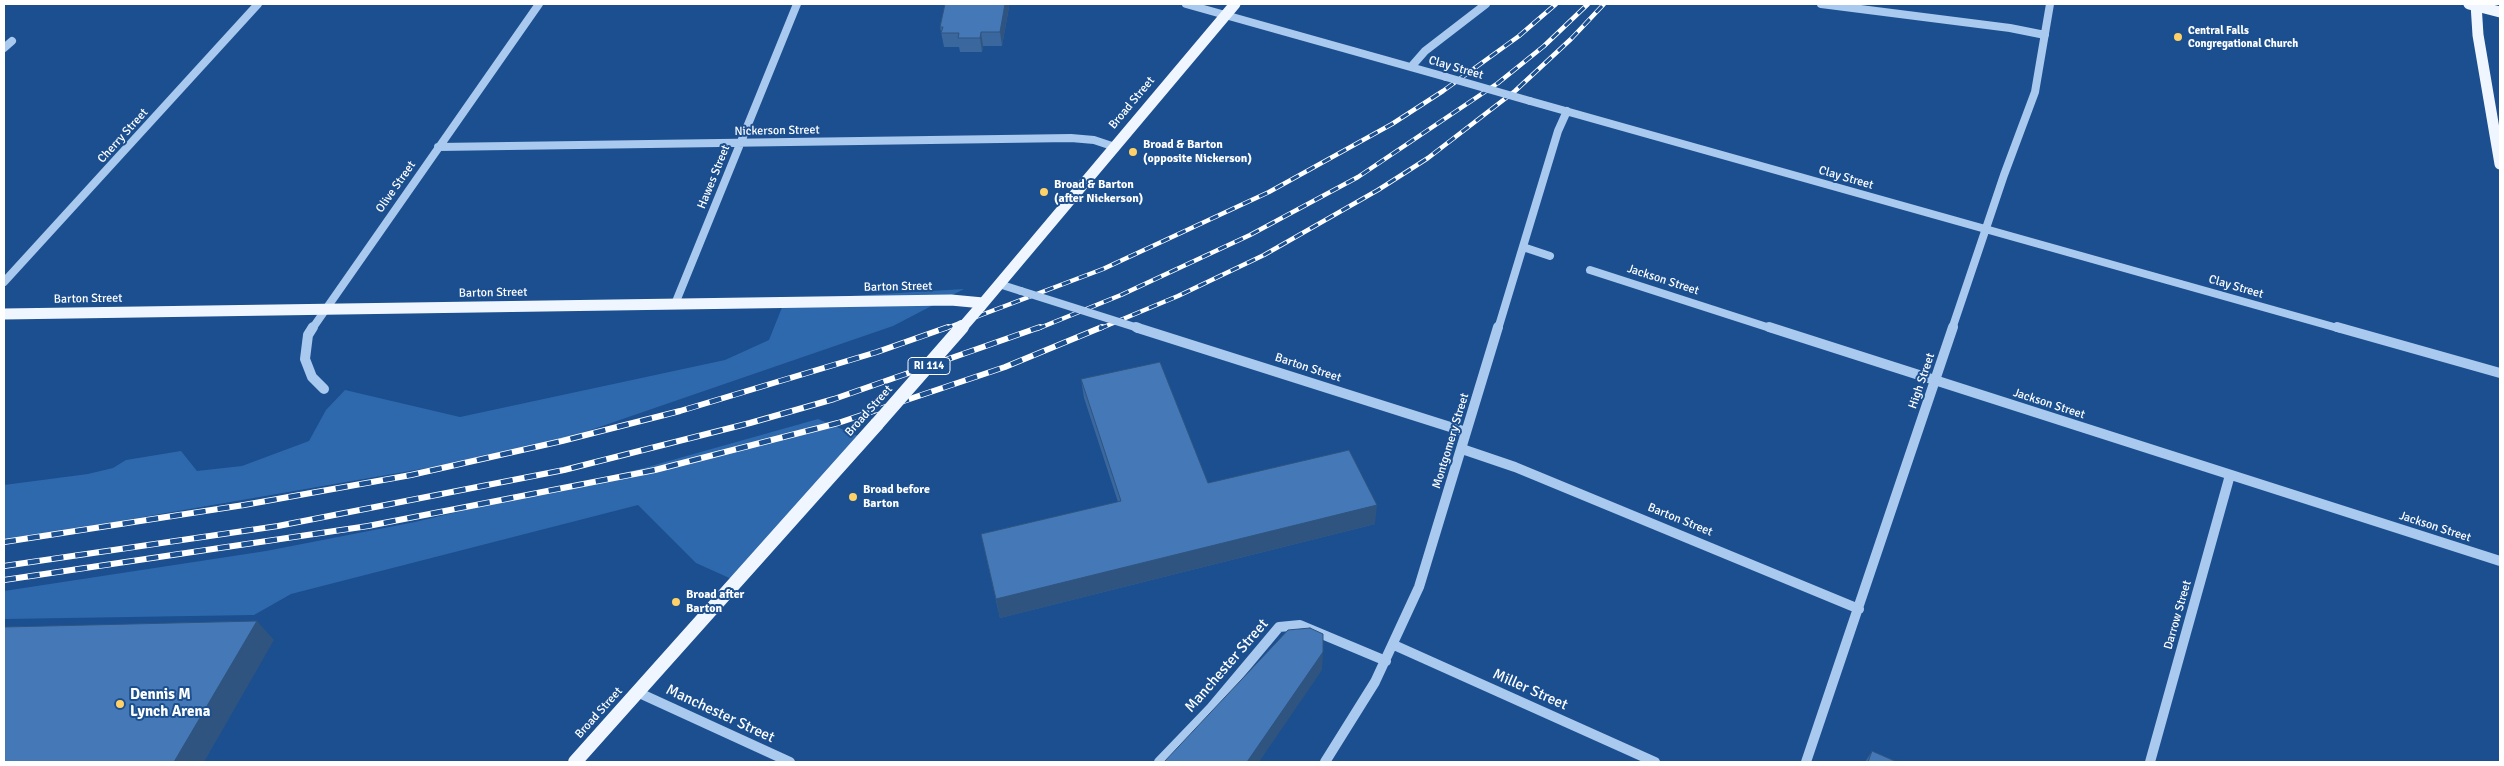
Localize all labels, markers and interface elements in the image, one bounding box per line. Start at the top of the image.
place label: Central Falls Congregational Church [2188,24,2298,50]
marker: Central Falls Congregational Church [2172,31,2184,43]
street label: Clay Street [1427,53,1485,83]
street label: Broad Street [1106,74,1158,132]
street label: Cherry Street [95,106,151,166]
street label: Nickerson Street [734,123,820,139]
place label: Broad & Barton (opposite Nickerson) [1143,138,1252,166]
street label: Hawes Street [695,143,733,211]
marker: Broad & Barton (opposite Nickerson) [1127,146,1139,158]
street label: Olive Street [373,158,419,216]
street label: Clay Street [1817,163,1875,193]
place label: Broad & Barton (after Nickerson) [1054,178,1143,206]
marker: Broad & Barton (after Nickerson) [1038,186,1050,198]
street label: Jackson Street [1625,262,1701,298]
street label: Clay Street [2207,272,2265,302]
street label: Barton Street [863,279,933,295]
street label: Barton Street [458,285,528,301]
street label: Barton Street [53,291,123,307]
street label: Barton Street [1273,351,1343,385]
street label: High Street [1906,351,1938,411]
road number: RI 114 [908,358,950,374]
street label: Broad Street [842,382,896,440]
street label: Jackson Street [2011,386,2087,422]
street label: Montgomery Street [1430,392,1472,490]
place label: Broad before Barton [863,483,930,511]
marker: Broad before Barton [847,491,859,503]
street label: Barton Street [1645,500,1715,540]
street label: Jackson Street [2397,509,2473,545]
street label: Darrow Street [2161,579,2195,651]
place label: Broad after Barton [686,588,744,616]
marker: Broad after Barton [670,596,682,608]
street label: Manchester Street [1182,616,1272,716]
street label: Miller Street [1490,665,1570,715]
street label: Manchester Street [663,681,777,747]
street label: Broad Street [572,684,626,742]
place label: Dennis M Lynch Arena [130,686,210,721]
marker: Dennis M Lynch Arena [114,698,126,710]

